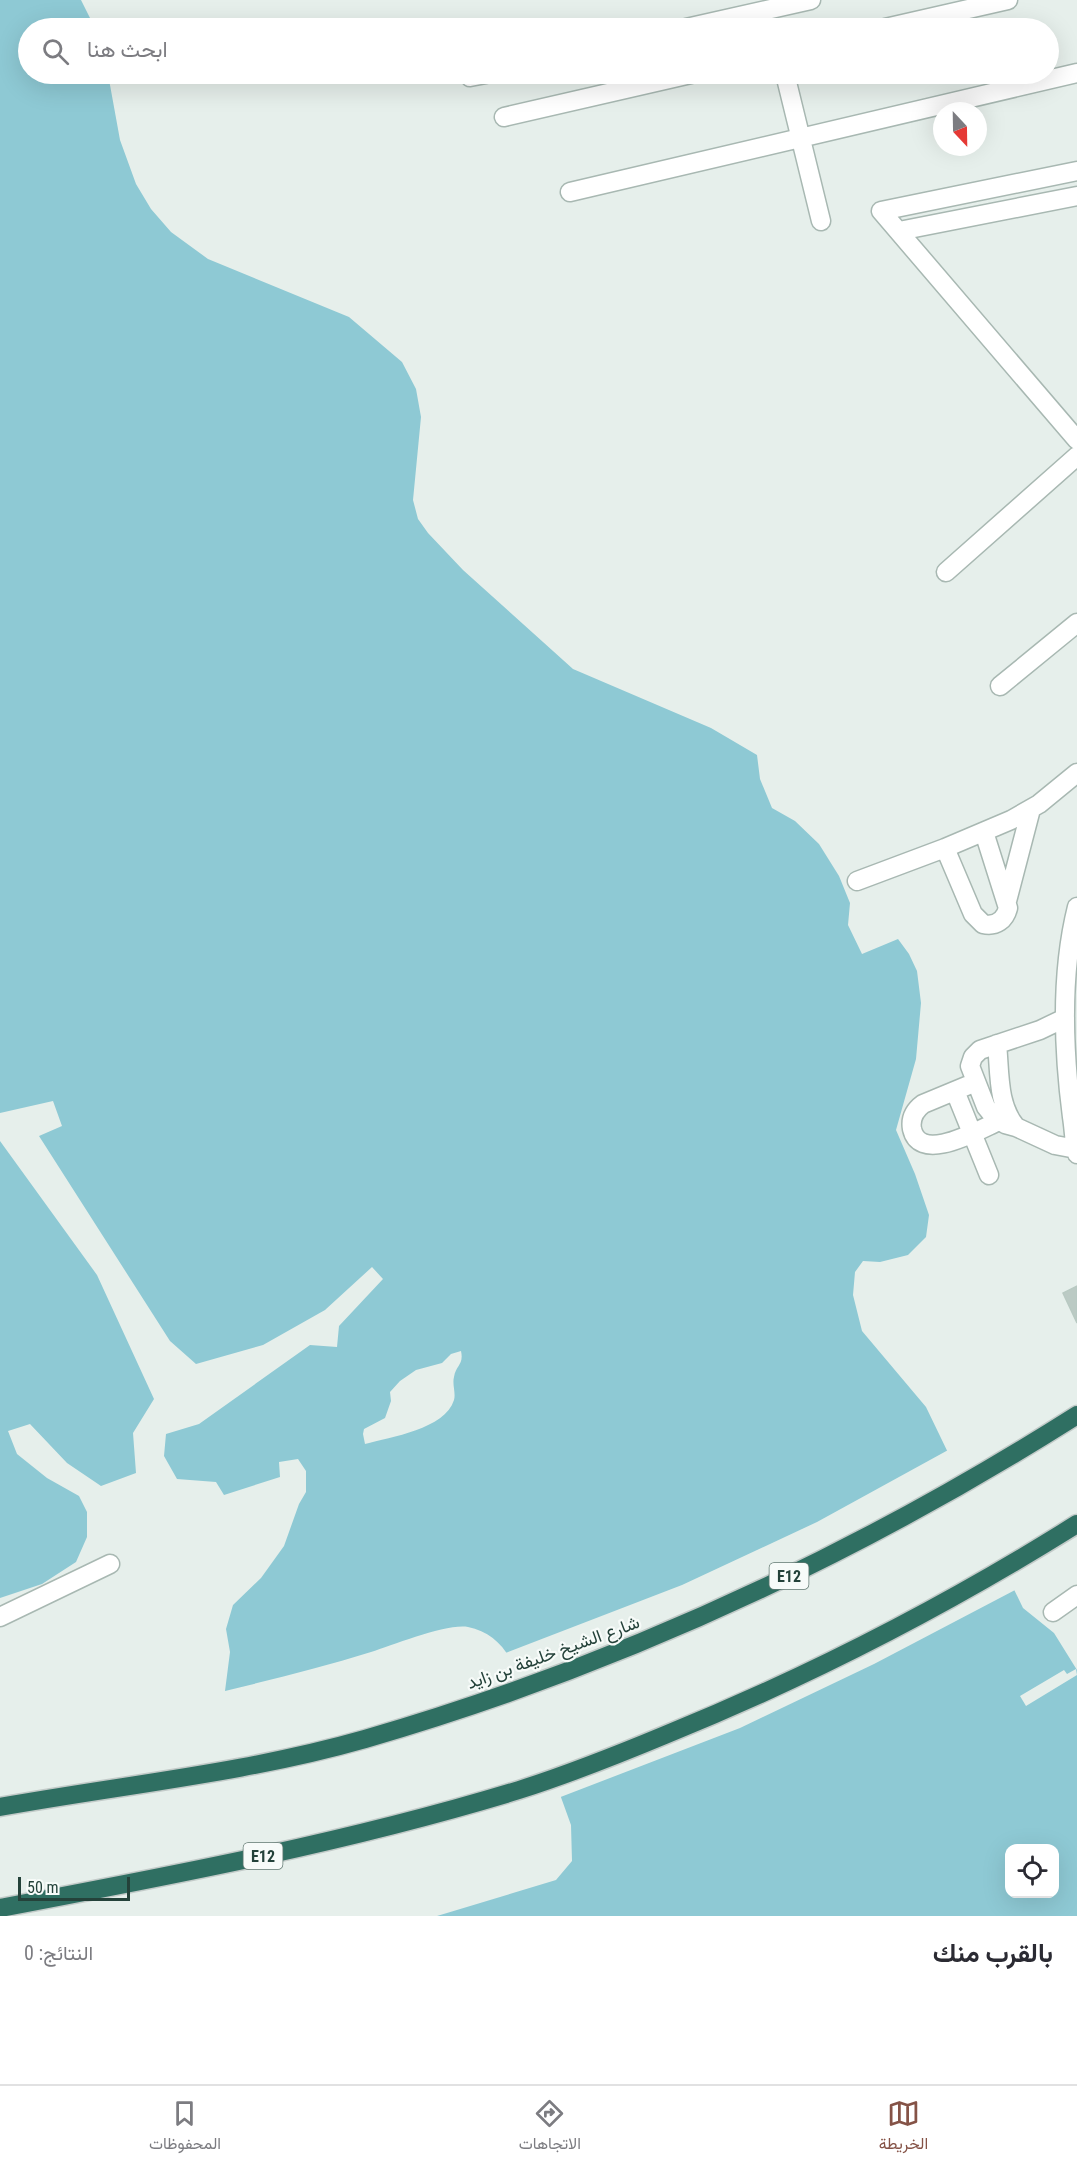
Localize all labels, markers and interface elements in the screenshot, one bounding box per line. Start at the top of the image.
search box [18,18,1059,84]
icon: search [39,35,72,68]
text: ابحث هنا [87,37,168,62]
north arrow [933,102,987,156]
road number: E12 [770,1563,808,1589]
street label: شارع الشيخ خليفة بن زايد [464,1611,643,1695]
road number: E12 [244,1843,282,1869]
map controls [1005,1844,1059,1898]
button: locate [1005,1844,1059,1898]
scale bar [18,1874,130,1902]
text: 50 m [27,1878,59,1897]
text: بالقرب منك [933,1938,1053,1968]
text: النتائج: 0 [24,1941,93,1965]
tab: المحفوظات [149,2097,221,2158]
tab: الاتجاهات [519,2097,581,2158]
tab: الخريطة [879,2097,928,2158]

